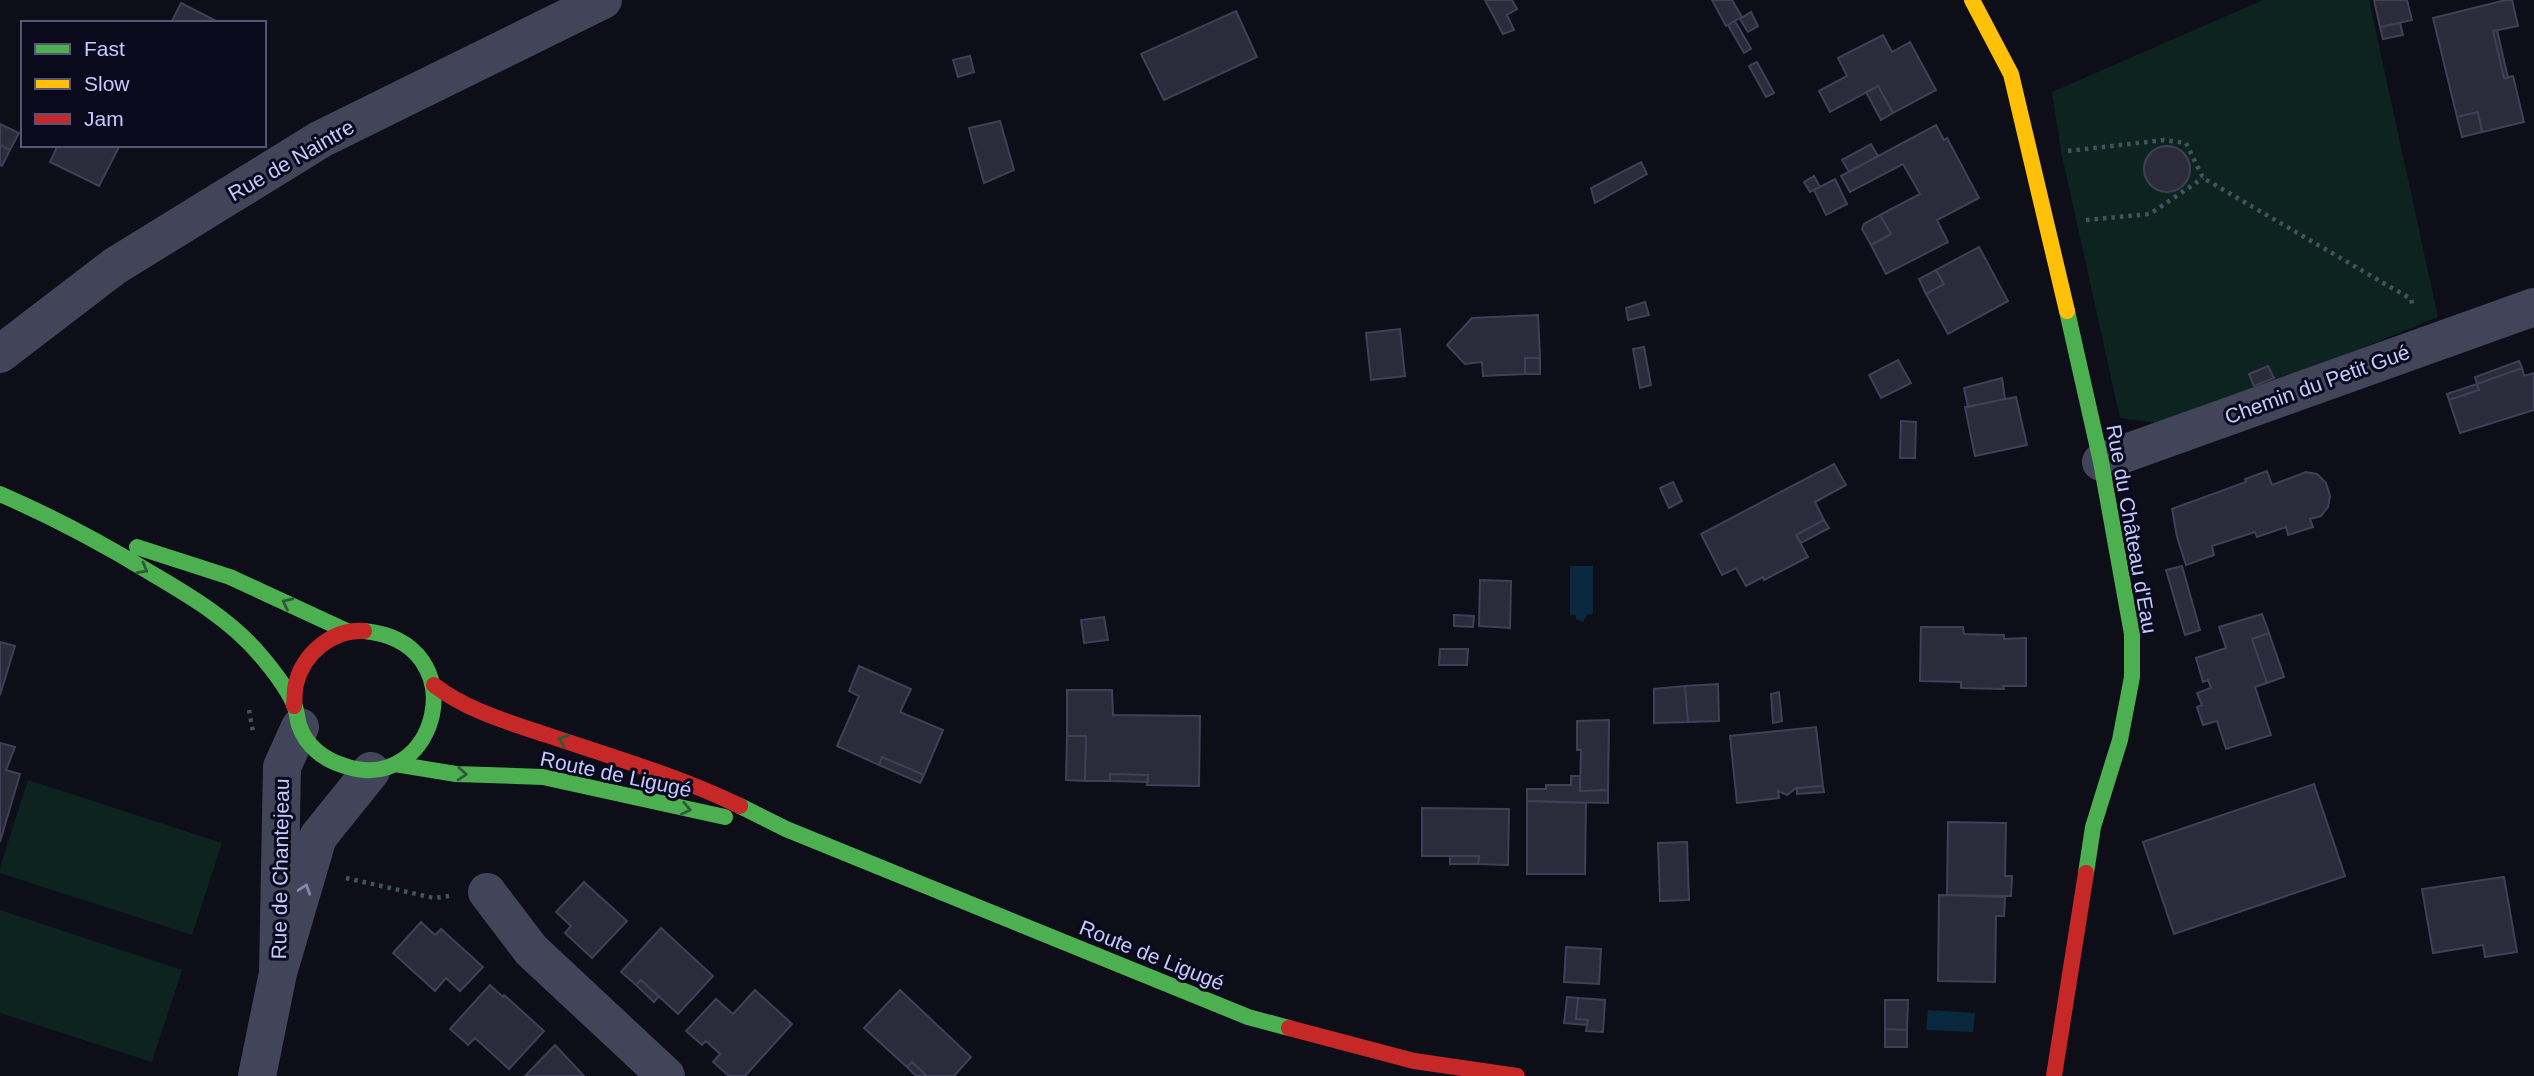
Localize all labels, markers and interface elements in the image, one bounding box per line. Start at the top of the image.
legend [21,21,266,147]
text: Fast [84,37,125,60]
text: Slow [84,72,130,95]
text: Jam [84,107,124,130]
street label: Rue de Naintre [224,115,358,205]
street label: Chemin du Petit Gué [2221,340,2413,428]
street label: Rue du Château d'Eau [2102,423,2162,635]
one-way arrow [135,560,148,573]
one-way arrow [282,598,294,612]
one-way arrow [558,734,570,748]
street label: Route de Ligugé [538,747,694,801]
one-way arrow [457,766,468,781]
street label: Rue de Chantejeau [267,778,293,960]
one-way arrow [680,801,692,816]
one-way arrow [296,883,311,895]
street label: Route de Ligugé [1076,915,1228,995]

